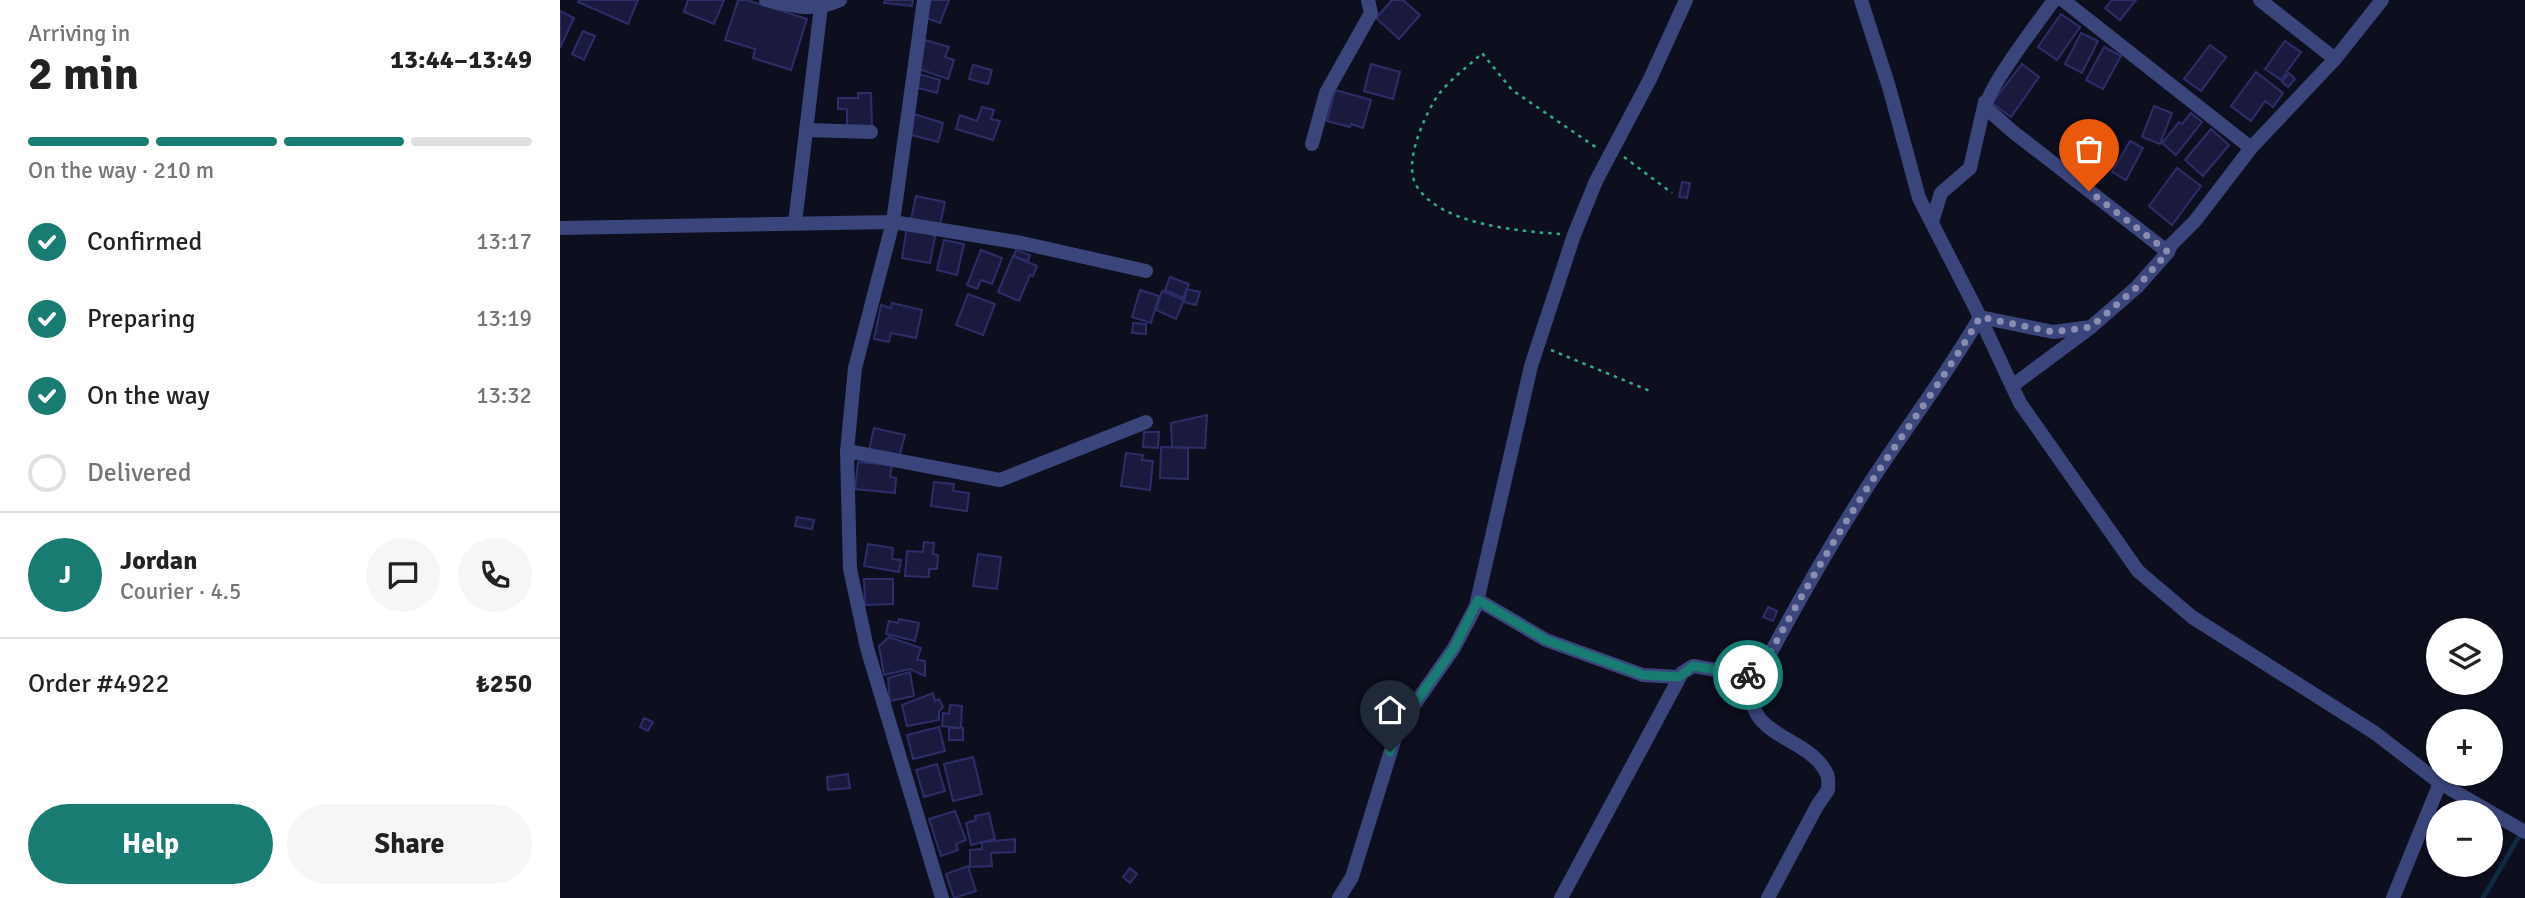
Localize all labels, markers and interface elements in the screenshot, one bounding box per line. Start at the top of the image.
text: Arriving in [28,19,130,48]
text: 13:44–13:49 [390,44,532,76]
text: 2 min [28,46,139,102]
pin [2059,119,2119,191]
icon: bag [2070,130,2108,168]
text: On the way · 210 m [28,156,214,185]
icon: check [28,223,66,261]
text: Confirmed [87,226,202,258]
text: 13:17 [476,227,532,256]
icon: check [28,300,66,338]
text: Preparing [87,303,195,335]
text: 13:19 [476,304,532,333]
icon: check [28,377,66,415]
text: On the way [87,380,210,412]
text: 13:32 [476,381,532,410]
text: Delivered [87,457,192,489]
button: chat [366,538,440,612]
button: phone [458,538,532,612]
text: Jordan [120,545,197,577]
text: J [59,559,71,591]
text: Courier · 4.5 [120,577,241,606]
map controls [2426,618,2503,877]
button: layers [2426,618,2503,695]
courier [1713,640,1783,710]
icon: bike [1729,656,1767,694]
text: Order #4922 [28,668,169,700]
text: ₺250 [476,668,532,700]
pin [1360,680,1420,752]
icon: home [1371,691,1409,729]
button: + [2426,709,2503,786]
button: − [2426,800,2503,877]
button: Help [28,804,273,884]
button: Share [287,804,532,884]

